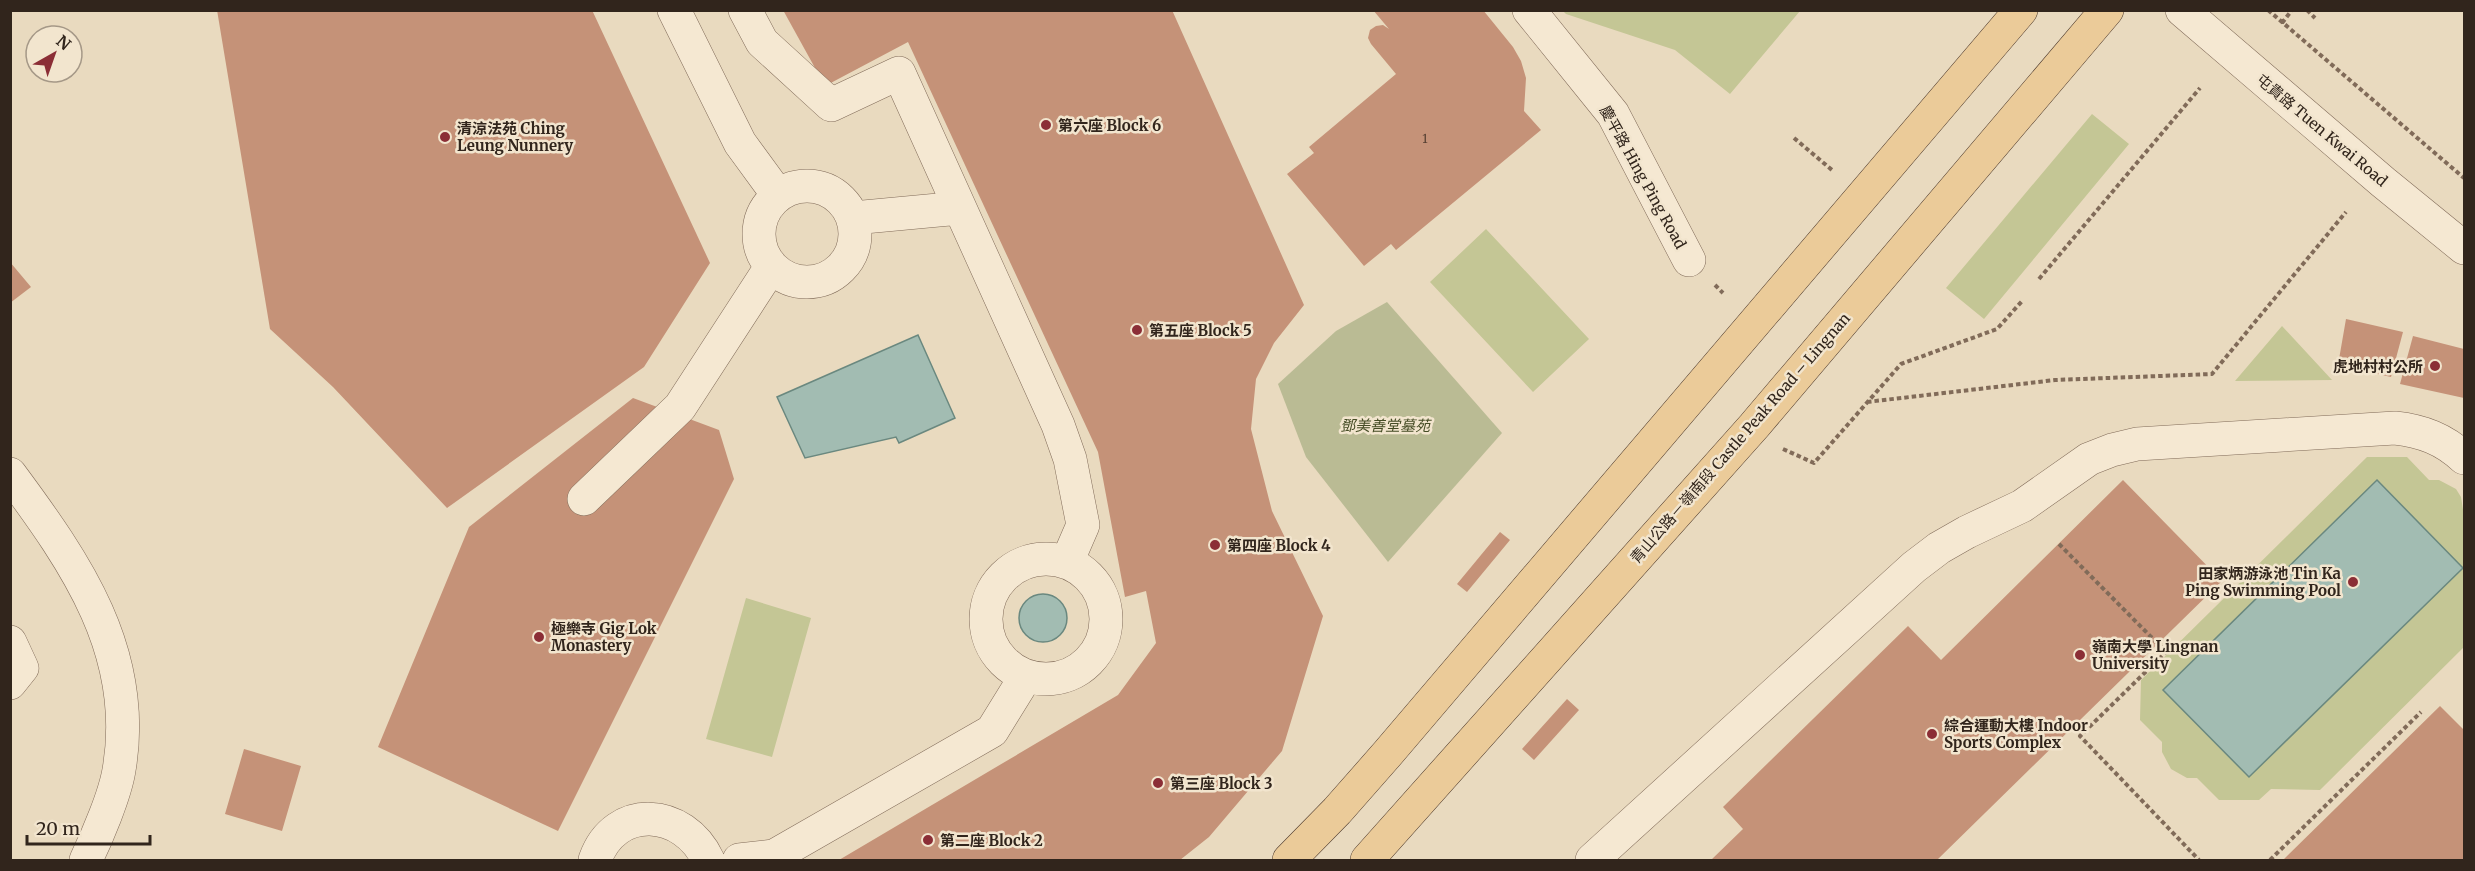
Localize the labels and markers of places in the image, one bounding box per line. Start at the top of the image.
place label: 第六座 Block 6 [1058,116,1161,135]
marker: 第六座 Block 6 [1039,118,1053,132]
place label: 清涼法苑 Ching Leung Nunnery [457,119,573,155]
marker: 清涼法苑 Ching Leung Nunnery [438,130,452,144]
place label: 第五座 Block 5 [1149,321,1252,340]
marker: 第五座 Block 5 [1130,323,1144,337]
place label: 虎地村村公所 [2333,357,2423,376]
marker: 虎地村村公所 [2428,359,2442,373]
place label: 第四座 Block 4 [1227,536,1331,555]
marker: 第四座 Block 4 [1208,538,1222,552]
place label: 田家炳游泳池 Tin Ka Ping Swimming Pool [2185,564,2342,600]
marker: 田家炳游泳池 Tin Ka Ping Swimming Pool [2346,575,2360,589]
place label: 極樂寺 Gig Lok Monastery [551,619,657,655]
marker: 極樂寺 Gig Lok Monastery [532,630,546,644]
place label: 嶺南大學 Lingnan University [2092,637,2218,673]
marker: 嶺南大學 Lingnan University [2073,648,2087,662]
place label: 綜合運動大樓 Indoor Sports Complex [1944,716,2088,752]
marker: 綜合運動大樓 Indoor Sports Complex [1925,727,1939,741]
place label: 第三座 Block 3 [1170,774,1273,793]
marker: 第三座 Block 3 [1151,776,1165,790]
place label: 第二座 Block 2 [940,831,1043,850]
marker: 第二座 Block 2 [921,833,935,847]

